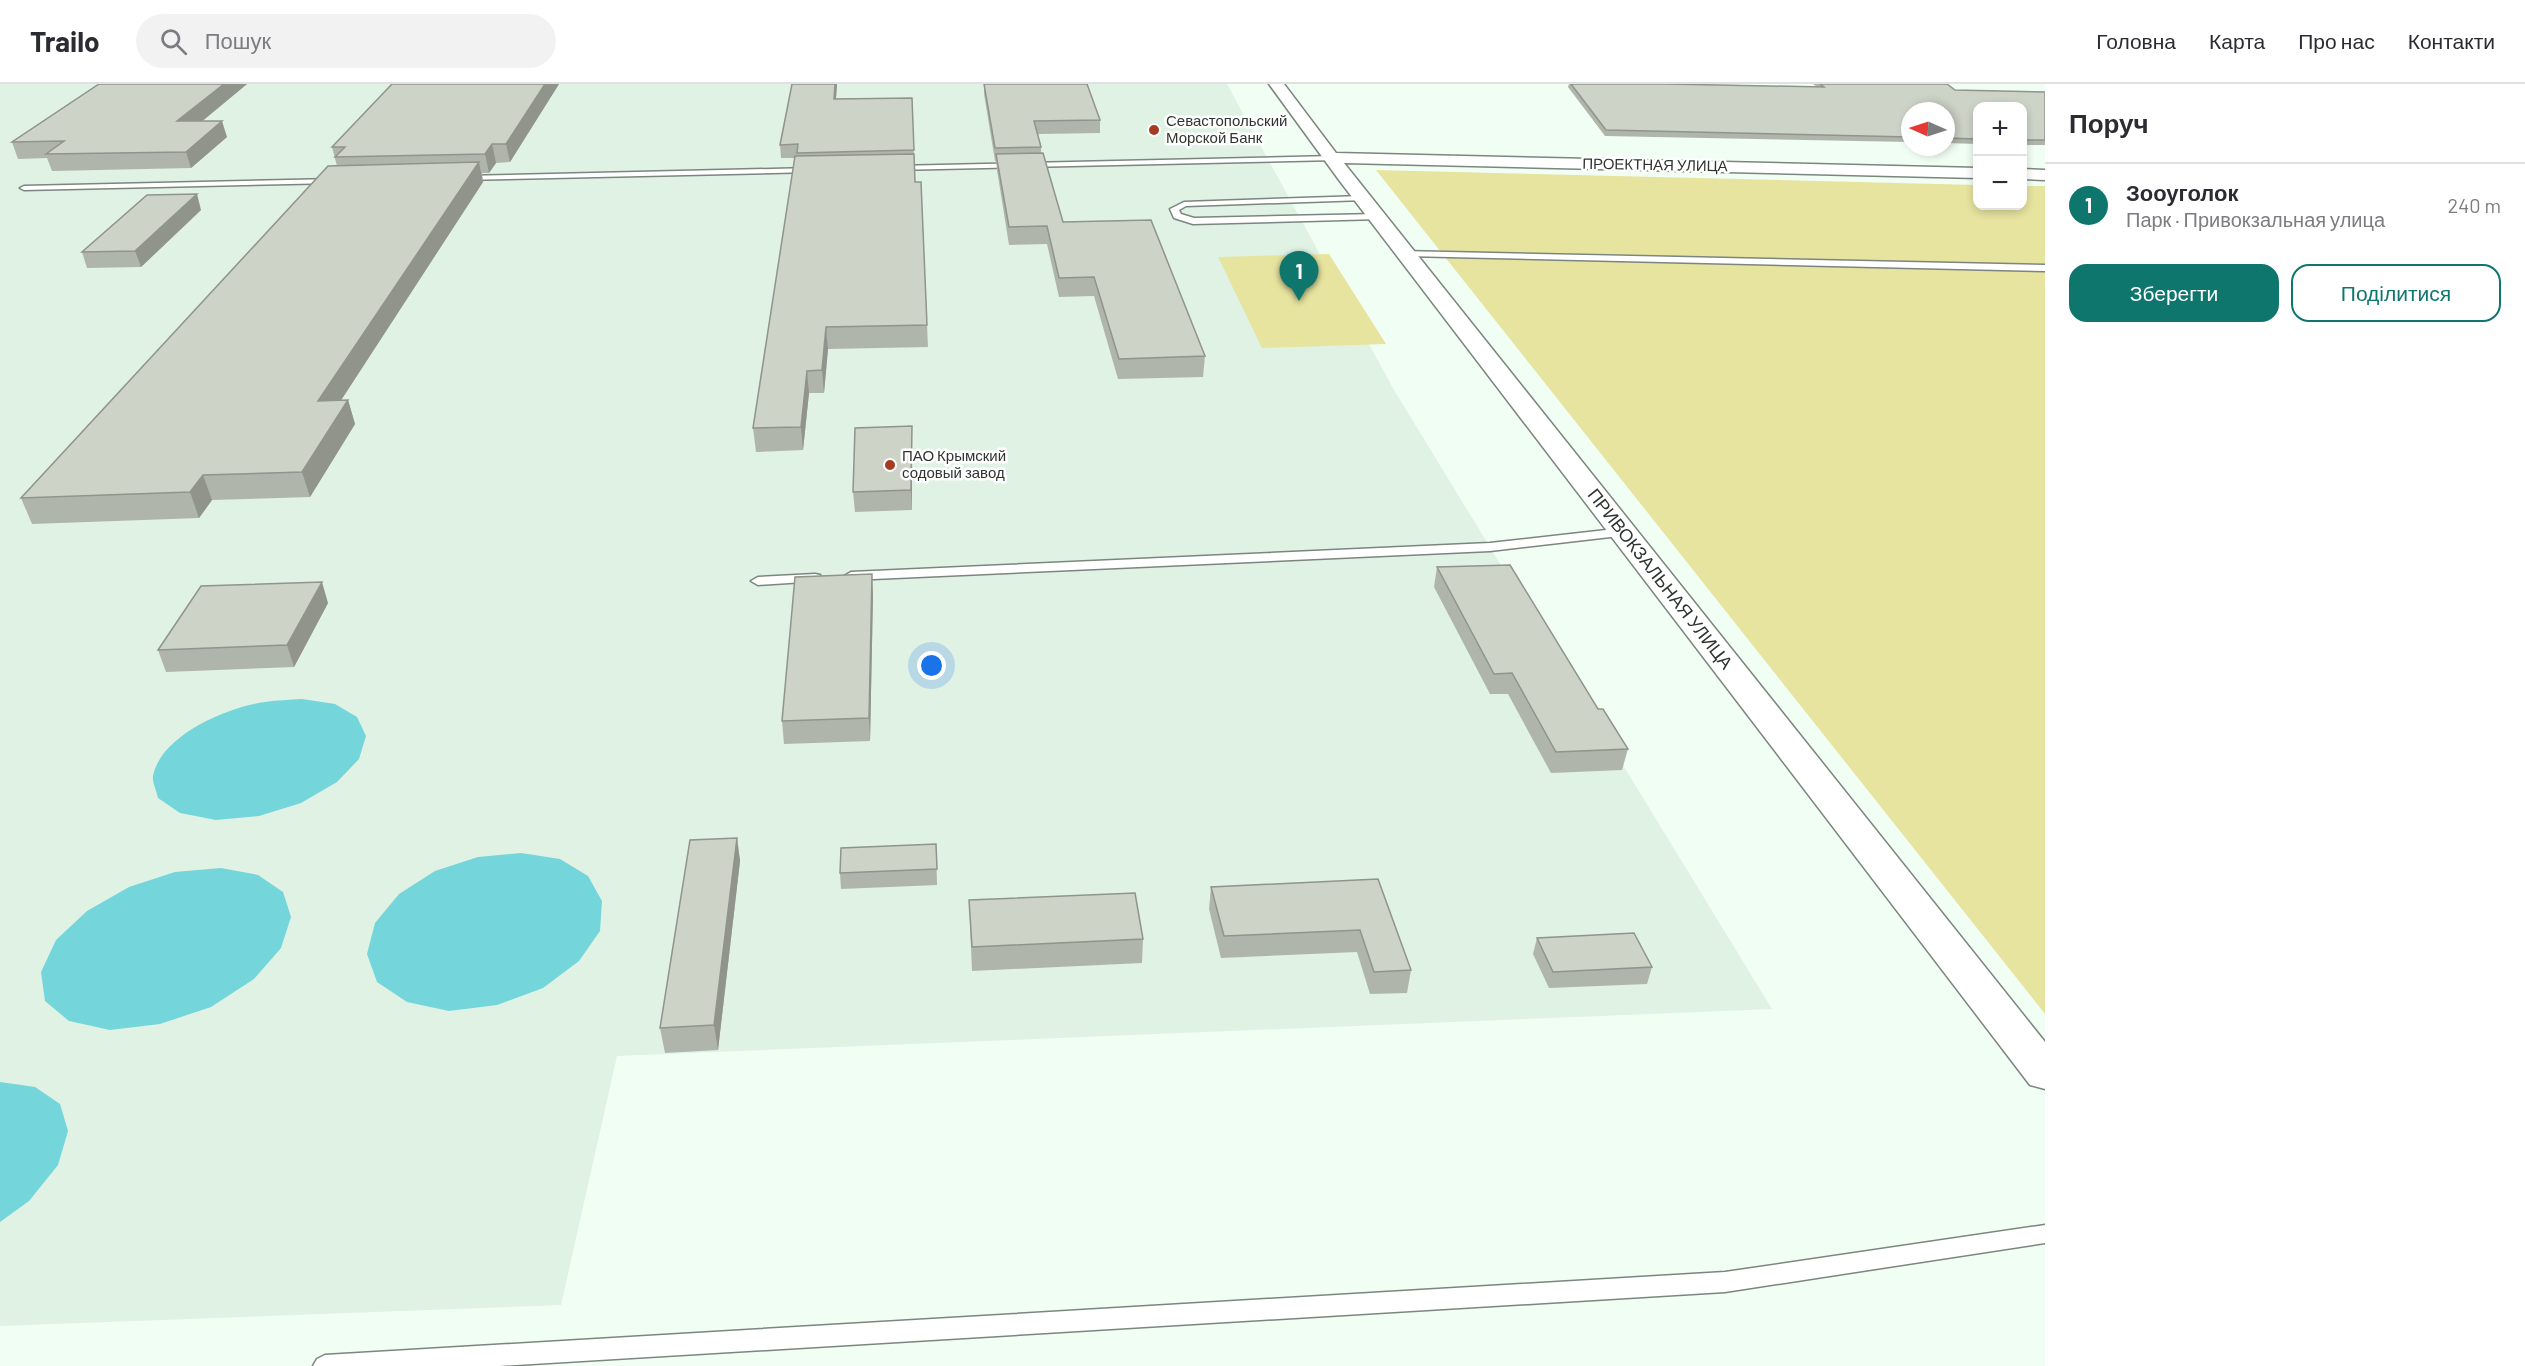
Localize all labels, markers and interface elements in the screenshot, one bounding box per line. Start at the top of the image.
search box [136,14,556,68]
text: Trailo [30,24,100,58]
icon: search [157,25,190,58]
text: Пошук [205,27,271,53]
text: Головна [2096,28,2176,53]
text: Карта [2209,28,2265,53]
text: Про нас [2298,28,2375,53]
text: Контакти [2408,28,2495,53]
north arrow [1901,102,1955,156]
map controls [1973,102,2027,210]
button: + [1973,102,2027,156]
text: Поруч [2069,107,2149,138]
place label: Севастопольский Морской Банк [1166,111,1287,146]
marker: Севастопольский Морской Банк [1147,123,1161,137]
street label: ПРОЕКТНАЯ УЛИЦА [1582,154,1728,174]
button: − [1973,156,2027,210]
text: Зооуголок [2126,179,2239,205]
text: 1 [2085,193,2092,217]
text: 240 m [2447,193,2501,217]
text: Парк · Привокзальная улица [2126,207,2385,231]
pin: 1 [1280,252,1318,301]
button: Зберегти [2069,264,2279,322]
button: Поділитися [2291,264,2501,322]
place label: ПАО Крымский содовый завод [902,446,1006,481]
marker: ПАО Крымский содовый завод [883,458,897,472]
street label: ПРИВОКЗАЛЬНАЯ УЛИЦА [1583,484,1738,673]
your location [917,651,946,680]

